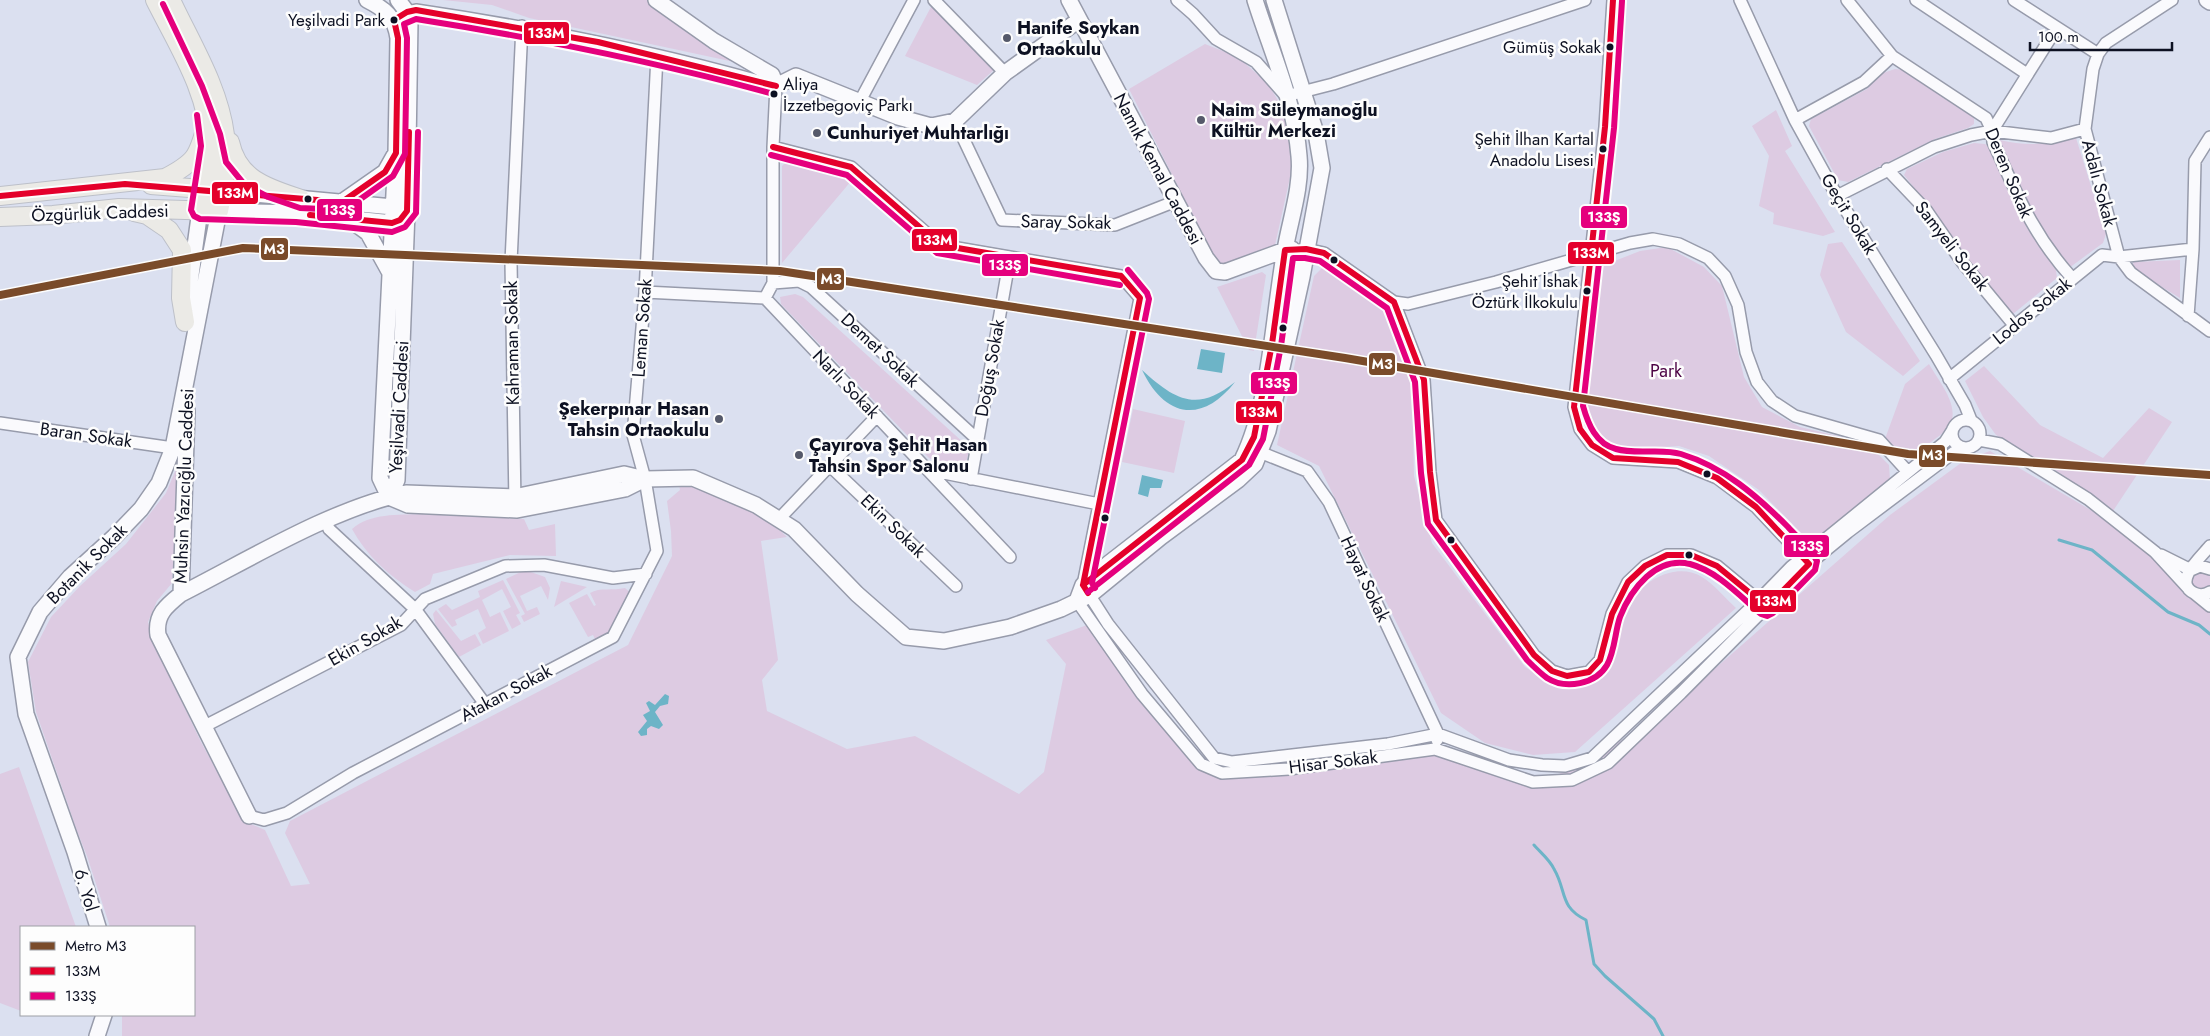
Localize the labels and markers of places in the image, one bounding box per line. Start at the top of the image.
place label: Yeşilvadi Park [288,8,386,32]
marker: Yeşilvadi Park [389,15,399,25]
place label: Hanife Soykan Ortaokulu [1017,15,1140,62]
marker: Hanife Soykan Ortaokulu [1001,32,1013,44]
place label: Gümüş Sokak [1503,35,1602,59]
marker: Gümüş Sokak [1605,42,1615,52]
place label: Aliya İzzetbegoviç Parkı [783,72,913,117]
marker: Aliya İzzetbegoviç Parkı [769,89,779,99]
place label: Naim Süleymanoğlu Kültür Merkezi [1211,97,1378,144]
marker: Naim Süleymanoğlu Kültür Merkezi [1195,114,1207,126]
place label: Cunhuriyet Muhtarlığı [827,120,1009,146]
marker: Cunhuriyet Muhtarlığı [811,127,823,139]
place label: Şehit İlhan Kartal Anadolu Lisesi [1474,127,1594,172]
marker: Şehit İlhan Kartal Anadolu Lisesi [1598,144,1608,154]
unlabelled marker [303,194,313,204]
unlabelled marker [1329,255,1339,265]
place label: Şehit İshak Öztürk İlkokulu [1472,269,1579,314]
marker: Şehit İshak Öztürk İlkokulu [1582,286,1592,296]
unlabelled marker [1278,323,1288,333]
place label: Şekerpınar Hasan Tahsin Ortaokulu [559,396,709,443]
marker: Şekerpınar Hasan Tahsin Ortaokulu [713,413,725,425]
place label: Çayırova Şehit Hasan Tahsin Spor Salonu [809,432,988,479]
marker: Çayırova Şehit Hasan Tahsin Spor Salonu [793,449,805,461]
unlabelled marker [1702,469,1712,479]
unlabelled marker [1100,513,1110,523]
unlabelled marker [1446,535,1456,545]
unlabelled marker [1684,550,1694,560]

